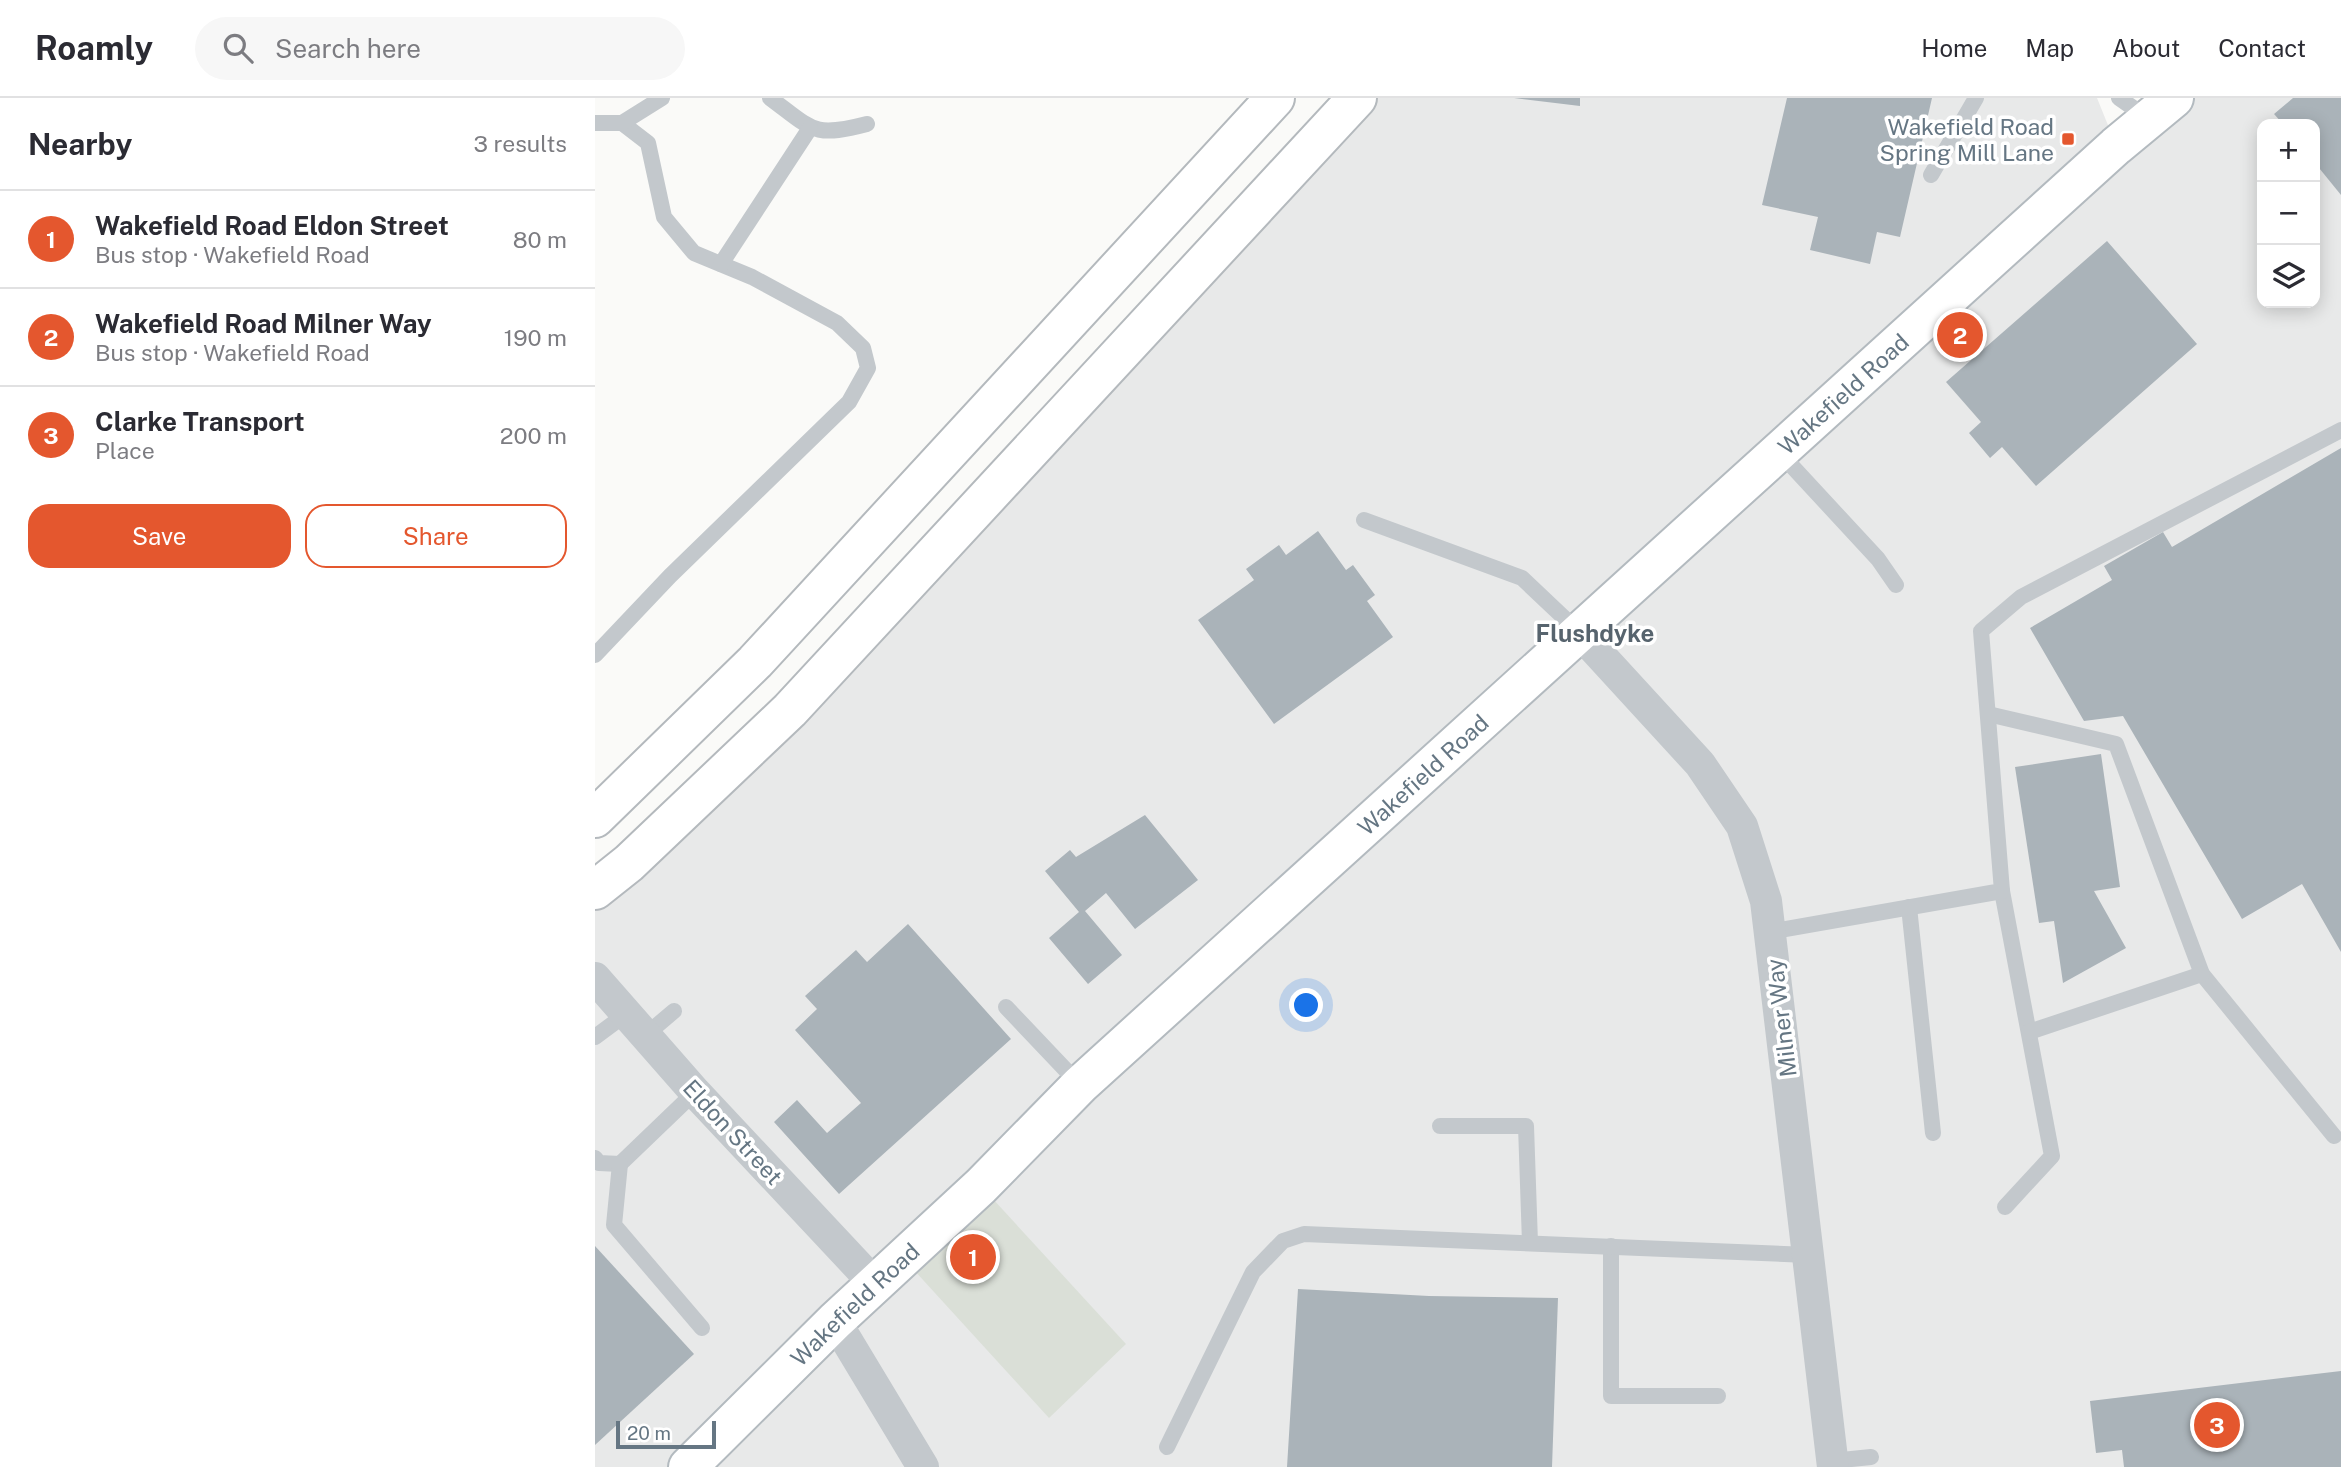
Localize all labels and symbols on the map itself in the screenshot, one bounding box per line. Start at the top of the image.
place label: Wakefield Road Spring Mill Lane [1880,113,2054,166]
marker: Wakefield Road Spring Mill Lane [2060,131,2076,147]
pin: 2 [1937,309,1983,361]
street label: Wakefield Road [1772,328,1914,460]
district label: Flushdyke [1536,619,1654,647]
street label: Wakefield Road [1352,708,1494,840]
street label: Milner Way [1760,957,1802,1079]
your location [1289,988,1323,1022]
street label: Eldon Street [678,1074,788,1190]
pin: 1 [950,1231,996,1283]
street label: Wakefield Road [785,1237,924,1371]
pin: 3 [2194,1399,2240,1451]
scale bar [616,1418,716,1450]

